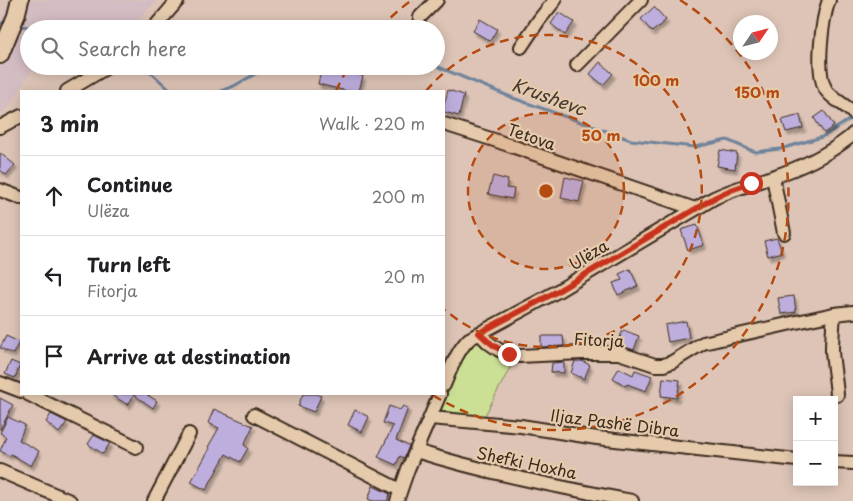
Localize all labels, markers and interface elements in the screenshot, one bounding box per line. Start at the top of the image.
north arrow [733,15,778,60]
search box [20,20,445,75]
icon: search [38,34,66,62]
text: Search here [78,34,187,62]
text: 100 m [633,68,679,91]
water label: Krushevc [508,70,591,122]
text: 150 m [734,80,780,103]
text: 3 min [40,107,99,139]
text: Walk · 220 m [319,111,425,135]
street label: Tetova [505,117,560,155]
text: 50 m [582,123,620,146]
text: Continue [87,170,173,198]
route start [740,172,763,195]
icon: ahead [40,182,68,210]
centre of rings [537,182,555,200]
text: 200 m [372,184,425,208]
text: Ulëza [87,198,129,222]
street label: Ulëza [564,233,612,275]
text: Turn left [87,250,171,278]
icon: left [40,262,68,290]
text: 20 m [384,264,425,288]
text: Fitorja [87,278,137,302]
street label: Fitorja [573,326,625,352]
icon: arrive [40,342,68,370]
text: Arrive at destination [87,342,291,370]
route end [498,343,521,366]
map controls [793,396,838,486]
button: + [793,396,838,441]
street label: Iljaz Pashë Dibra [549,402,681,442]
street label: Shefki Hoxha [475,440,579,484]
button: − [793,441,838,486]

